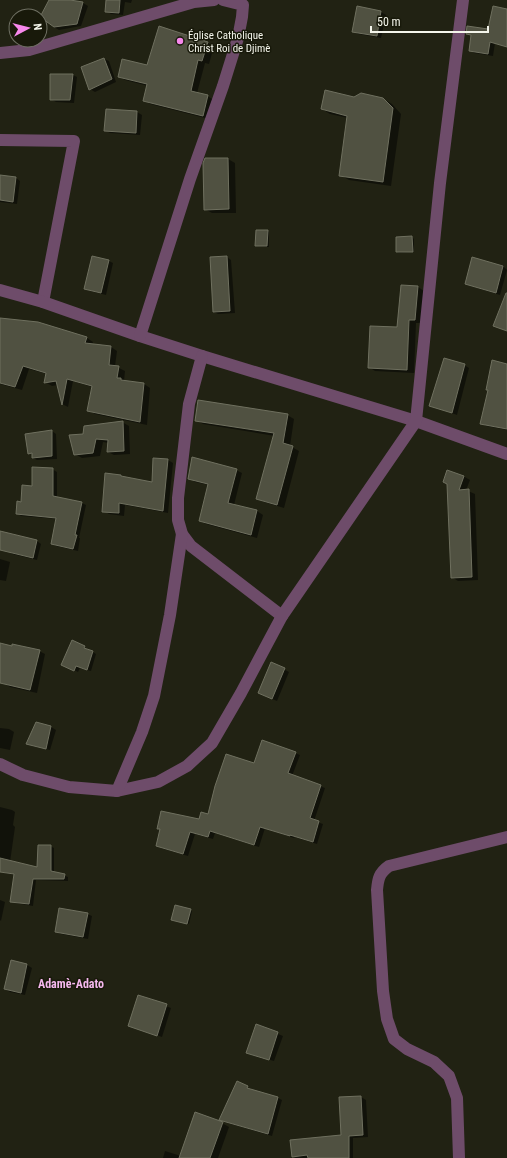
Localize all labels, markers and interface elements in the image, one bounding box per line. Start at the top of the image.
north arrow [8,8,48,48]
scale bar [371,8,488,34]
text: 50 m [377,15,401,29]
text: N [31,23,44,31]
place label: Église Catholique Christ Roi de Djimè [188,29,270,55]
marker: Église Catholique Christ Roi de Djimè [175,36,185,46]
district label: Adamè-Adato [38,977,104,991]

